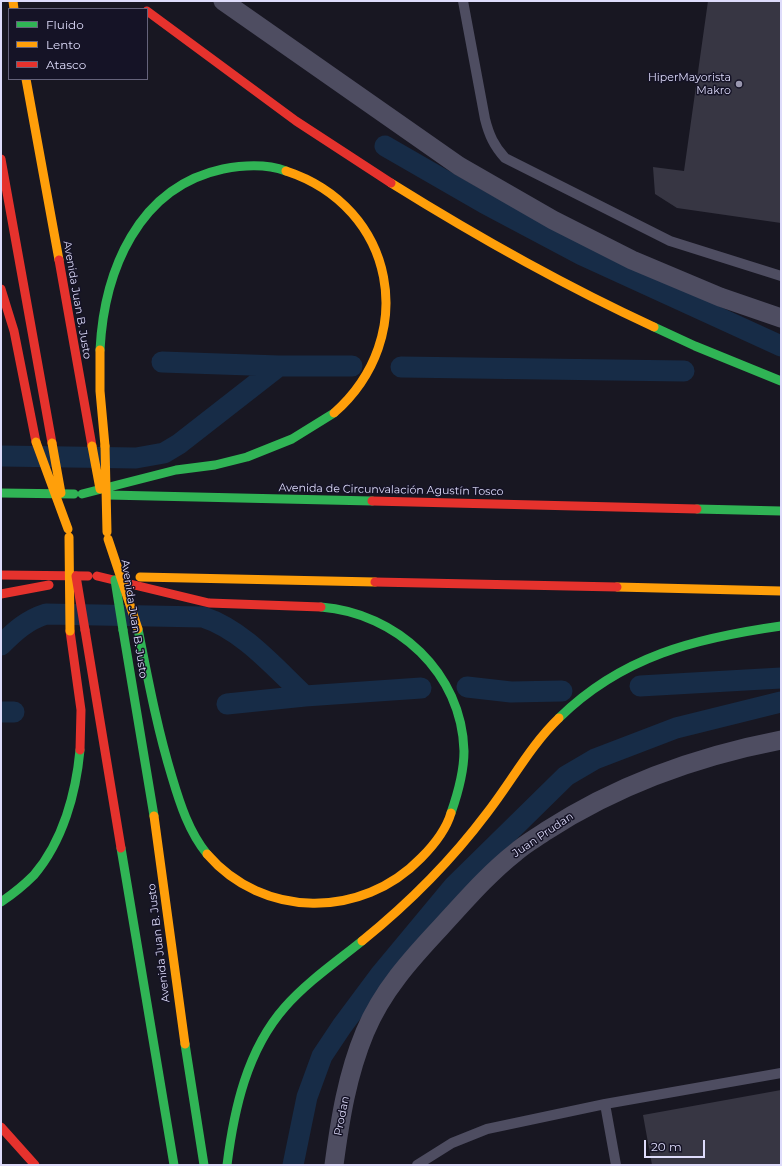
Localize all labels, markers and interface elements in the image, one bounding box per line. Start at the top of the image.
legend [8,8,148,80]
text: Fluido [46,17,84,32]
text: Lento [46,37,81,52]
text: Atasco [46,57,86,72]
place label: HiperMayorista Makro [648,71,731,97]
marker: HiperMayorista Makro [734,79,744,89]
street label: Avenida Juan B. Justo [60,240,94,360]
street label: Avenida de Circunvalación Agustín Tosco [278,481,504,499]
street label: Avenida Juan B. Justo [118,559,150,679]
street label: Juan Prudan [510,810,576,860]
street label: Avenida Juan B. Justo [145,883,173,1003]
street label: Prodan [332,1095,352,1137]
scale bar [646,1132,707,1158]
text: 20 m [651,1139,682,1154]

